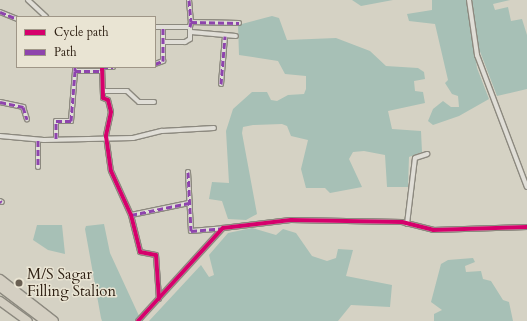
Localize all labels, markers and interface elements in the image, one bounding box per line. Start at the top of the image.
legend [16,16,156,68]
text: Cycle path [54,24,109,40]
text: Path [54,44,77,60]
place label: M/S Sagar Filling Stalion [27,265,116,300]
marker: M/S Sagar Filling Stalion [14,278,24,288]

